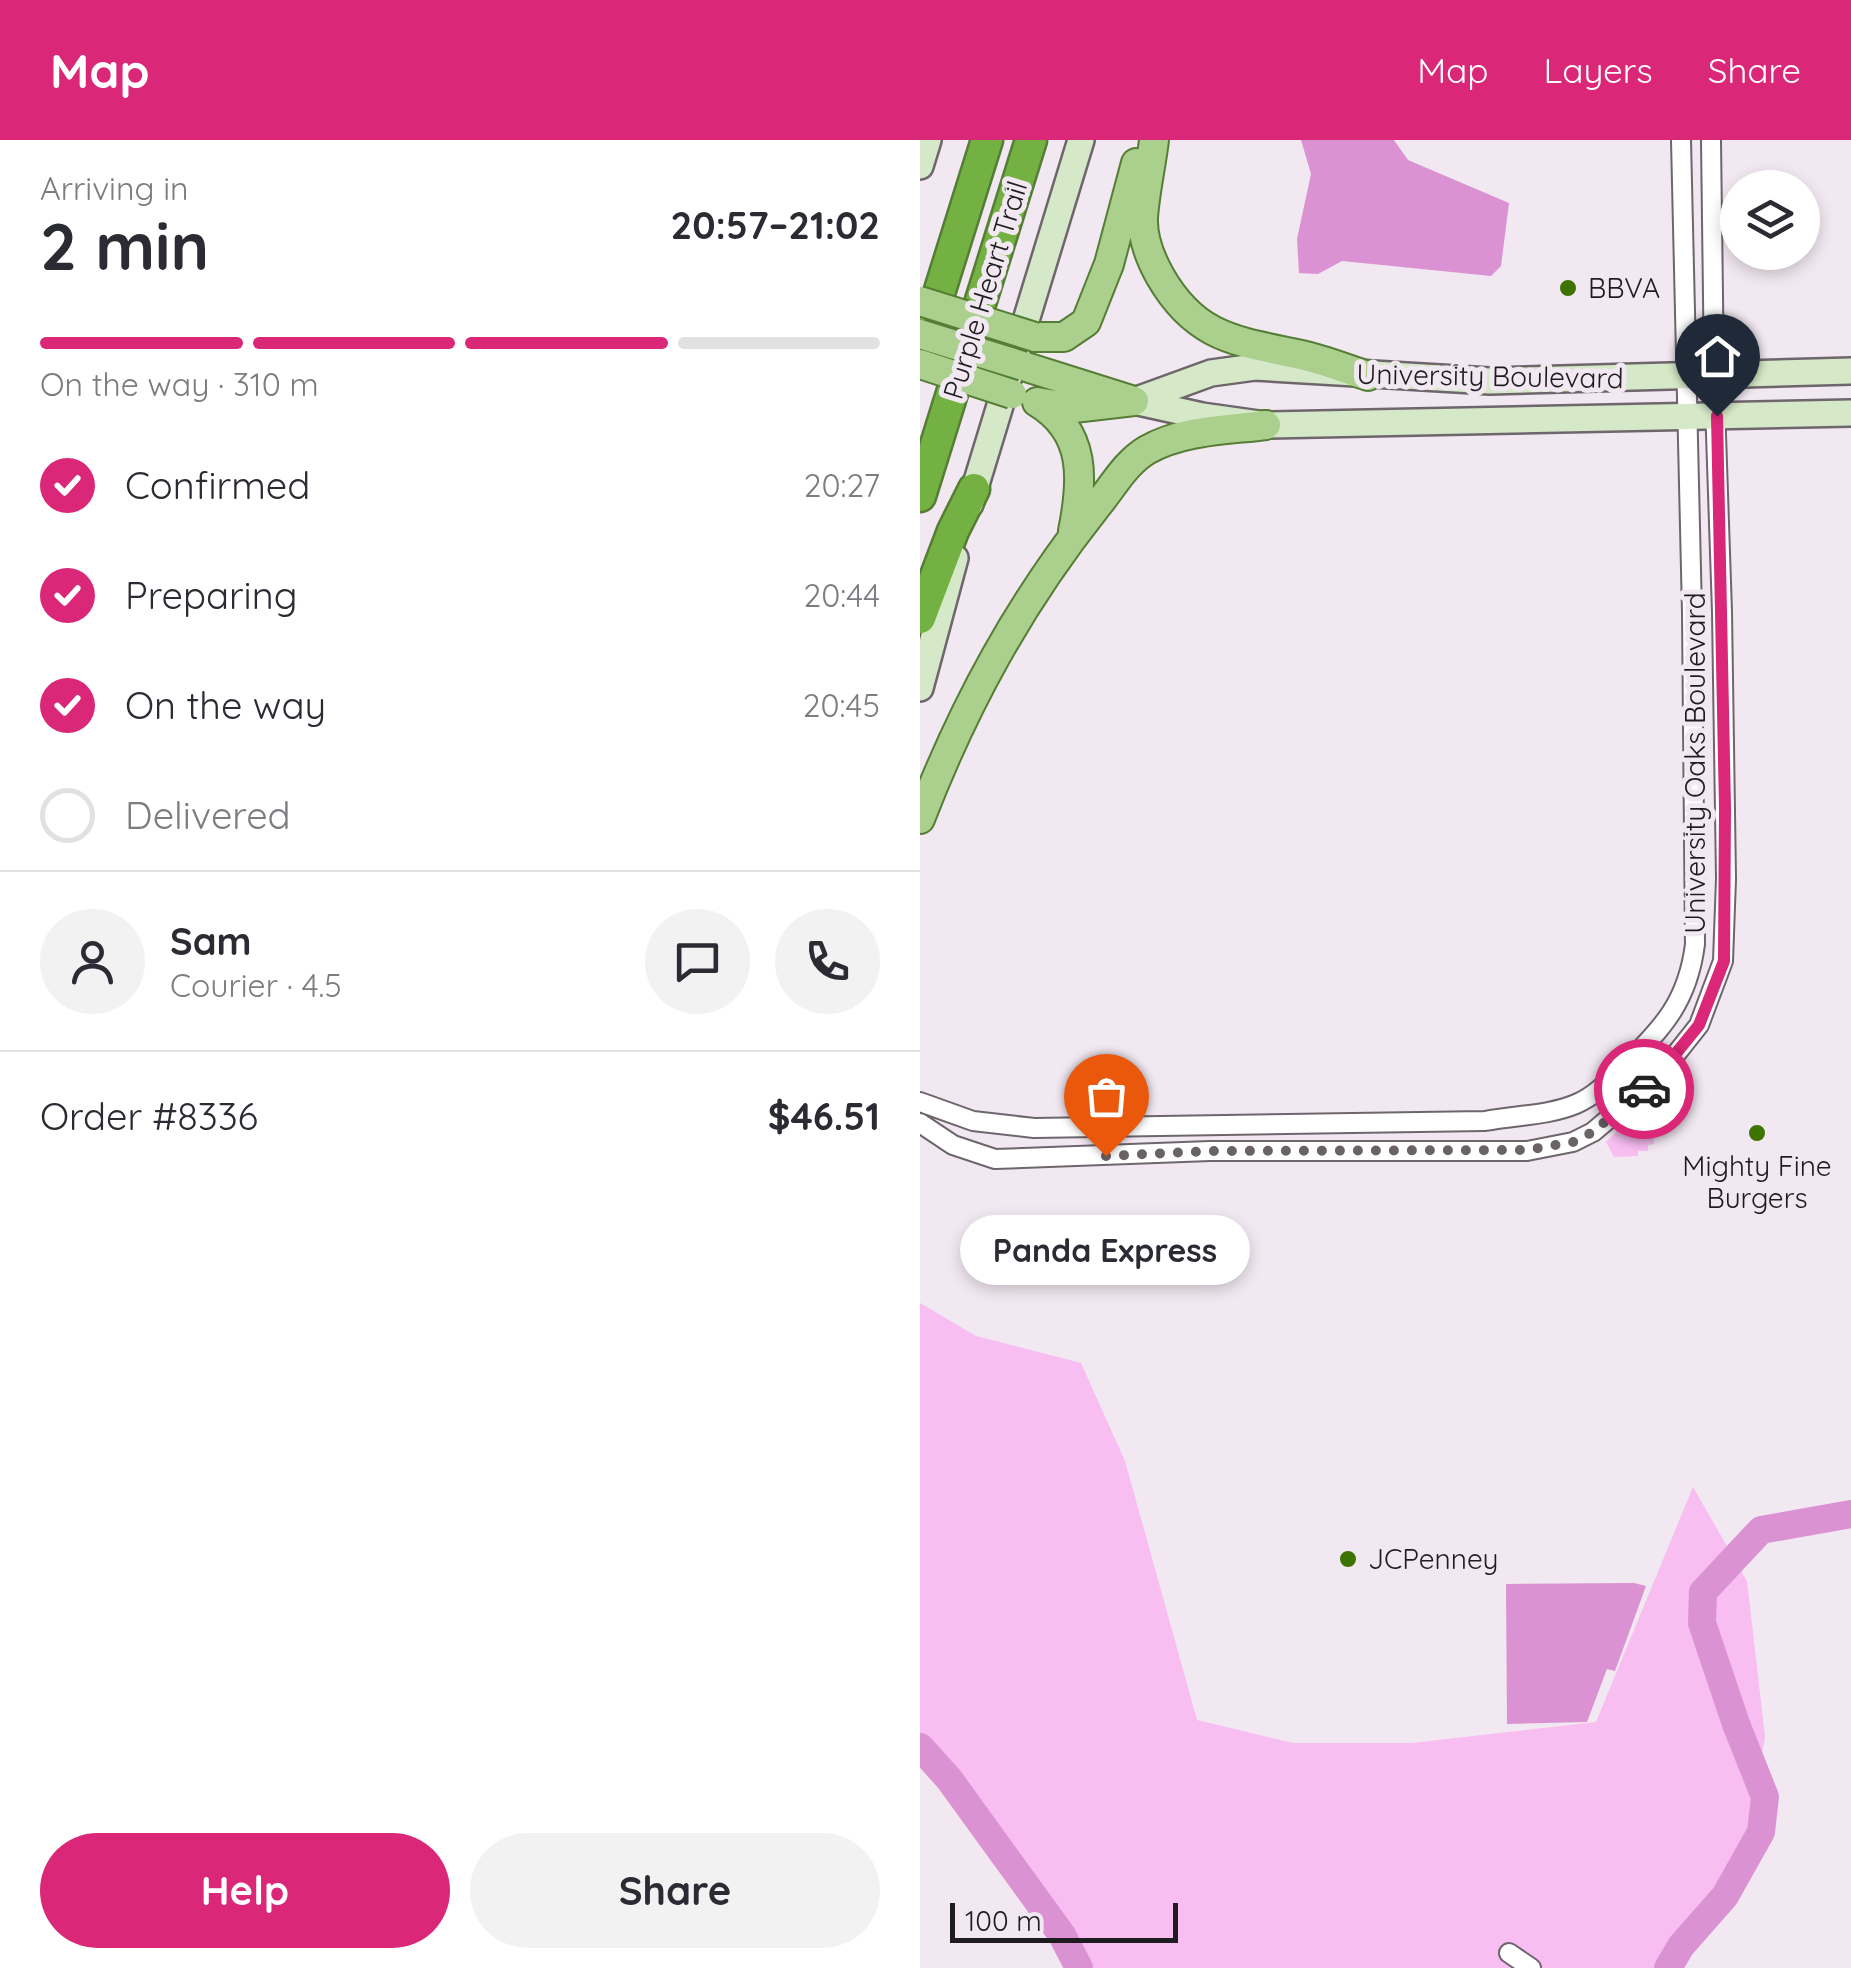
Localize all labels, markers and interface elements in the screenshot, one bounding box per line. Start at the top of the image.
text: Map [50,40,150,100]
text: Map [1417,48,1489,92]
text: Layers [1544,48,1653,92]
text: Share [1708,48,1801,92]
text: Arriving in [40,168,189,208]
map controls [1720,170,1820,270]
button: layers [1720,170,1820,270]
street label: Purple Heart Trail [935,177,1034,403]
text: 20:57–21:02 [671,201,880,249]
text: 2 min [40,205,209,286]
place label: BBVA [1588,270,1660,305]
marker: BBVA [1557,277,1579,299]
pin [1675,314,1760,417]
icon: home [1690,329,1745,384]
street label: University Boulevard [1356,356,1624,395]
text: On the way · 310 m [40,364,319,404]
icon: check [40,458,95,513]
text: Confirmed [125,461,310,509]
text: 20:27 [804,465,880,505]
icon: check [40,568,95,623]
text: Preparing [125,571,297,619]
text: 20:44 [804,575,880,615]
street label: University Oaks Boulevard [1677,592,1712,934]
icon: check [40,678,95,733]
text: On the way [125,681,326,729]
text: 20:45 [803,685,880,725]
text: Delivered [125,791,291,839]
button: person [40,909,145,1014]
button: chat [645,909,750,1014]
button: phone [775,909,880,1014]
text: Sam [170,917,252,965]
text: Courier · 4.5 [170,965,342,1005]
courier [1594,1039,1694,1139]
pin [1064,1054,1149,1157]
icon: car [1617,1062,1672,1117]
icon: bag [1079,1069,1134,1124]
text: Order #8336 [40,1092,258,1140]
text: $46.51 [768,1092,880,1140]
marker: Mighty Fine Burgers [1746,1122,1768,1144]
place label: Mighty Fine Burgers [1682,1148,1832,1215]
callout: Panda Express [961,1216,1251,1286]
text: Panda Express [993,1230,1217,1270]
place label: JCPenney [1368,1541,1498,1576]
marker: JCPenney [1337,1548,1359,1570]
button: Help [40,1833,450,1948]
button: Share [470,1833,880,1948]
scale bar [950,1898,1178,1942]
text: 100 m [965,1903,1042,1938]

